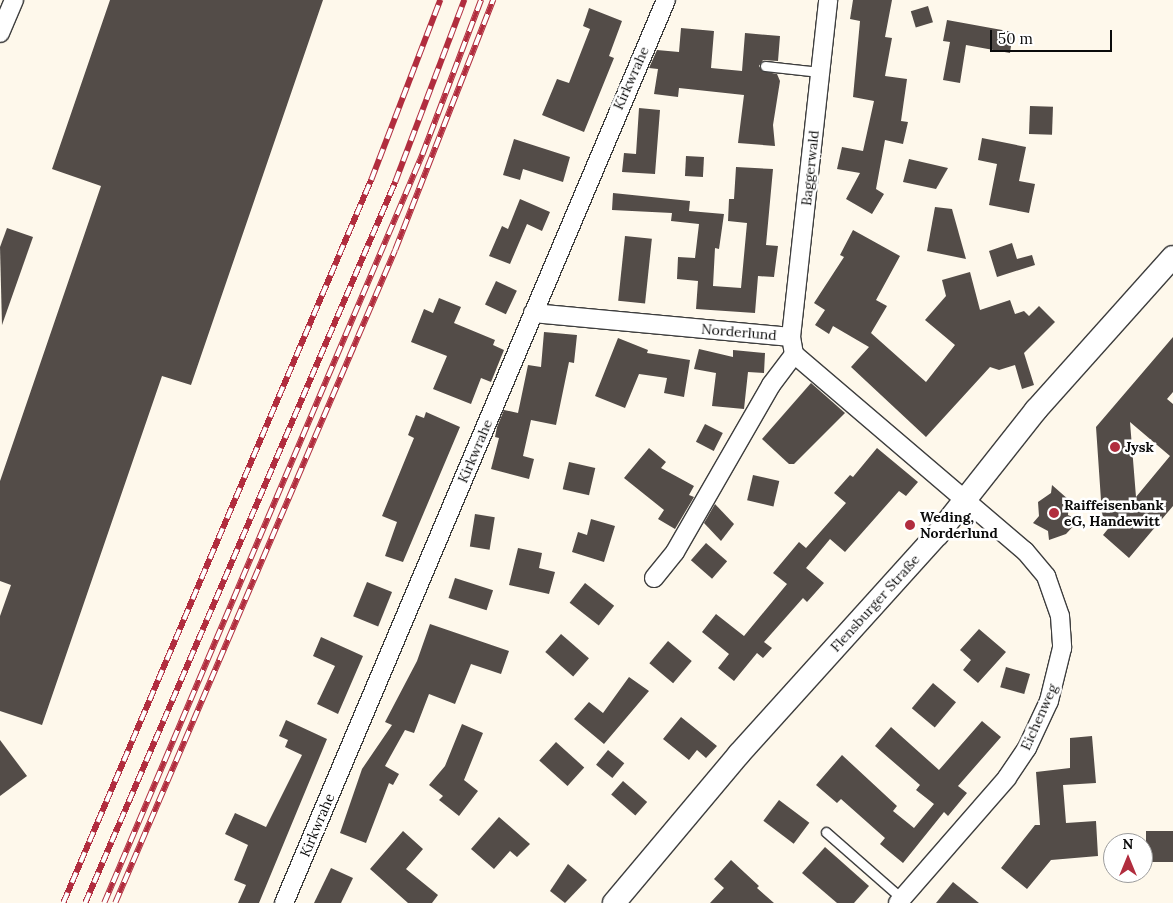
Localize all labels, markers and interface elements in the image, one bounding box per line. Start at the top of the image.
scale bar [993,20,1116,52]
text: 50 m [998,29,1033,48]
street label: Kirkwrahe [610,44,652,112]
street label: Baggerwald [798,130,822,206]
street label: Norderlund [701,320,777,344]
street label: Kirkwrahe [454,417,496,485]
place label: Jysk [1125,439,1154,455]
marker: Jysk [1109,441,1121,453]
place label: Raiffeisenbank eG, Handewitt [1064,497,1164,530]
marker: Raiffeisenbank eG, Handewitt [1048,507,1060,519]
place label: Weding, Norderlund [920,509,998,542]
marker: Weding, Norderlund [904,519,916,531]
street label: Flensburger Straße [827,551,923,655]
street label: Eichenweg [1017,681,1061,753]
street label: Kirkwrahe [296,791,338,859]
north arrow [1103,833,1153,883]
text: N [1123,835,1133,853]

